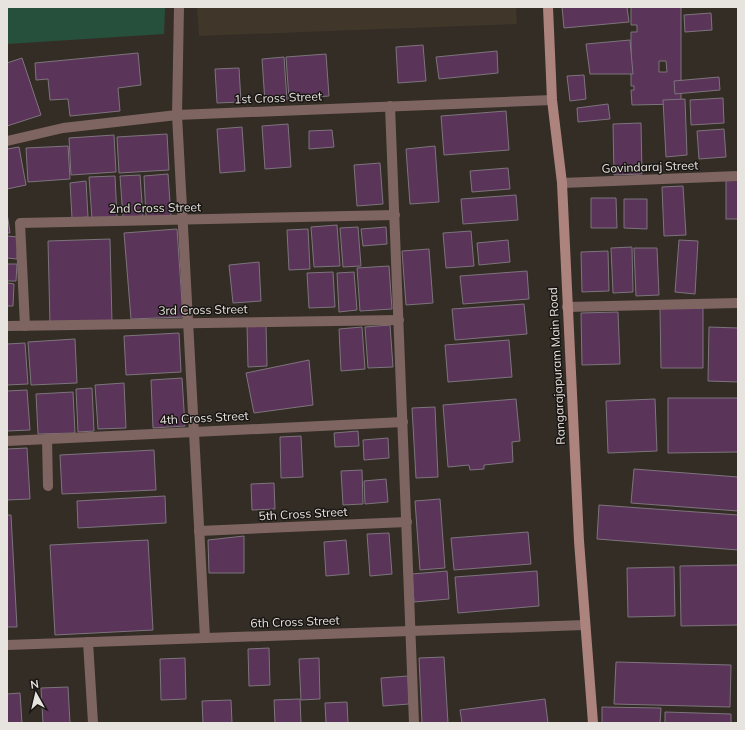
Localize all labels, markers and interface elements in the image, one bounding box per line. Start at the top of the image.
street label: 1st Cross Street [234,88,322,107]
street label: Govindaraj Street [601,157,699,176]
street label: 2nd Cross Street [109,199,201,216]
street label: Rangarajapuram Main Road [545,287,568,445]
street label: 3rd Cross Street [158,301,248,318]
street label: 4th Cross Street [159,408,249,427]
street label: 5th Cross Street [258,504,348,523]
street label: 6th Cross Street [250,612,340,631]
north arrow [16,674,56,714]
text: N [30,677,40,692]

